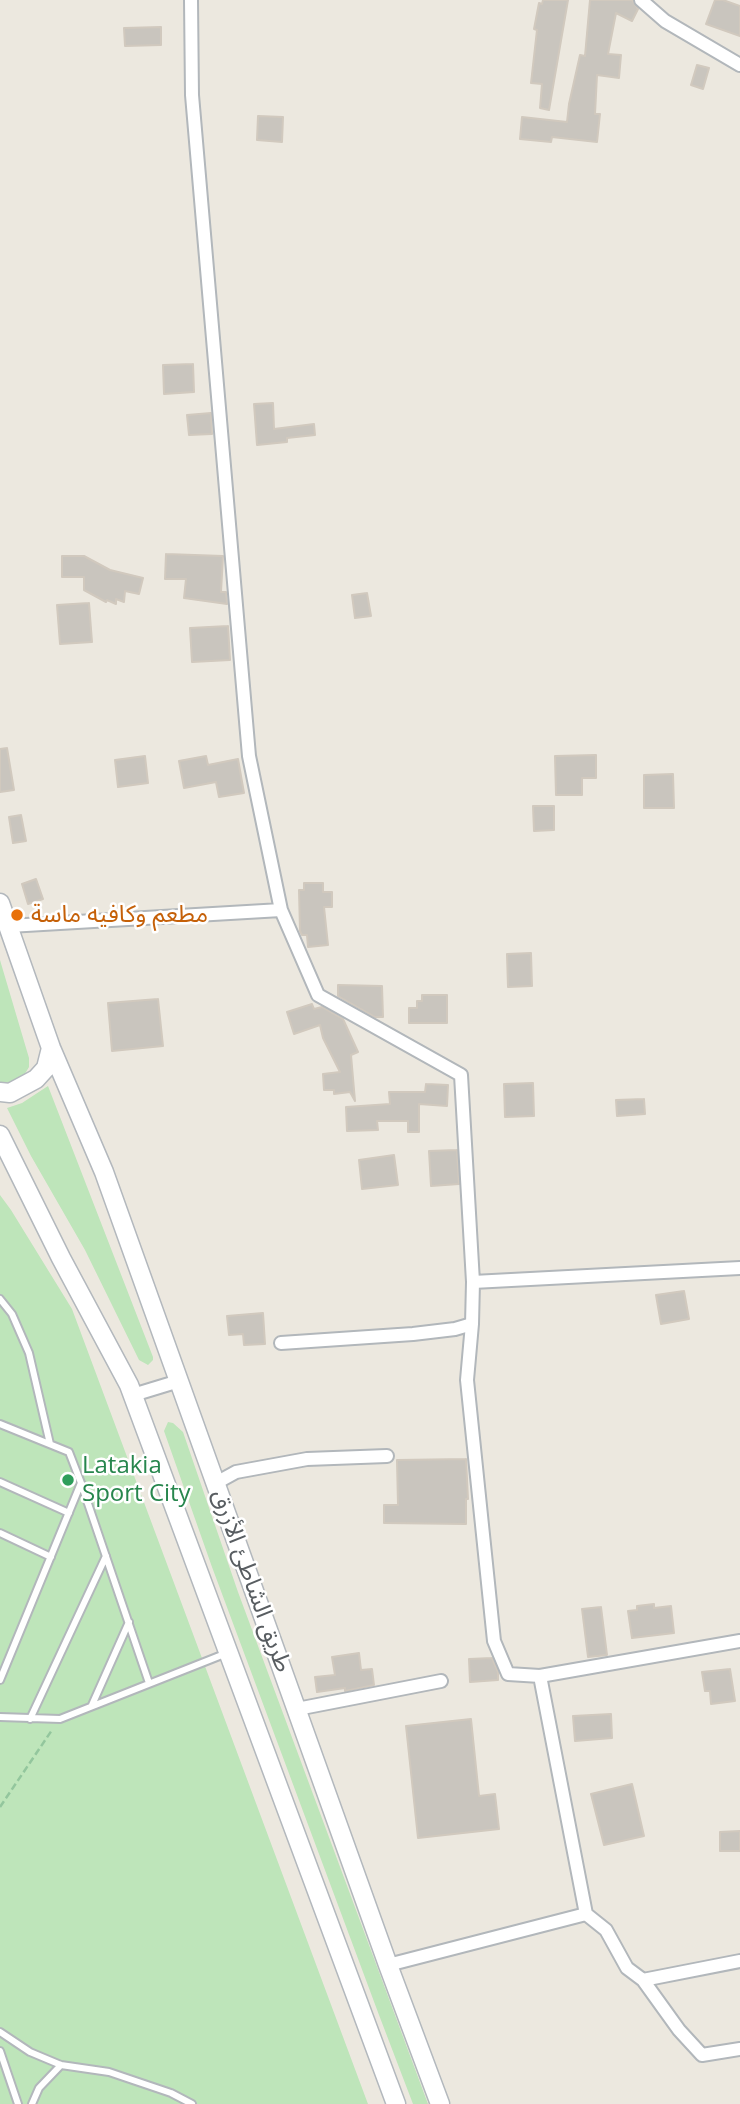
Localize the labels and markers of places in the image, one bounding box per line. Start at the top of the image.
place label: مطعم وكافيه ماسة [31,901,208,929]
marker: مطعم وكافيه ماسة [9,907,25,923]
place label: Latakia Sport City [82,1452,191,1508]
marker: Latakia Sport City [60,1472,76,1488]

